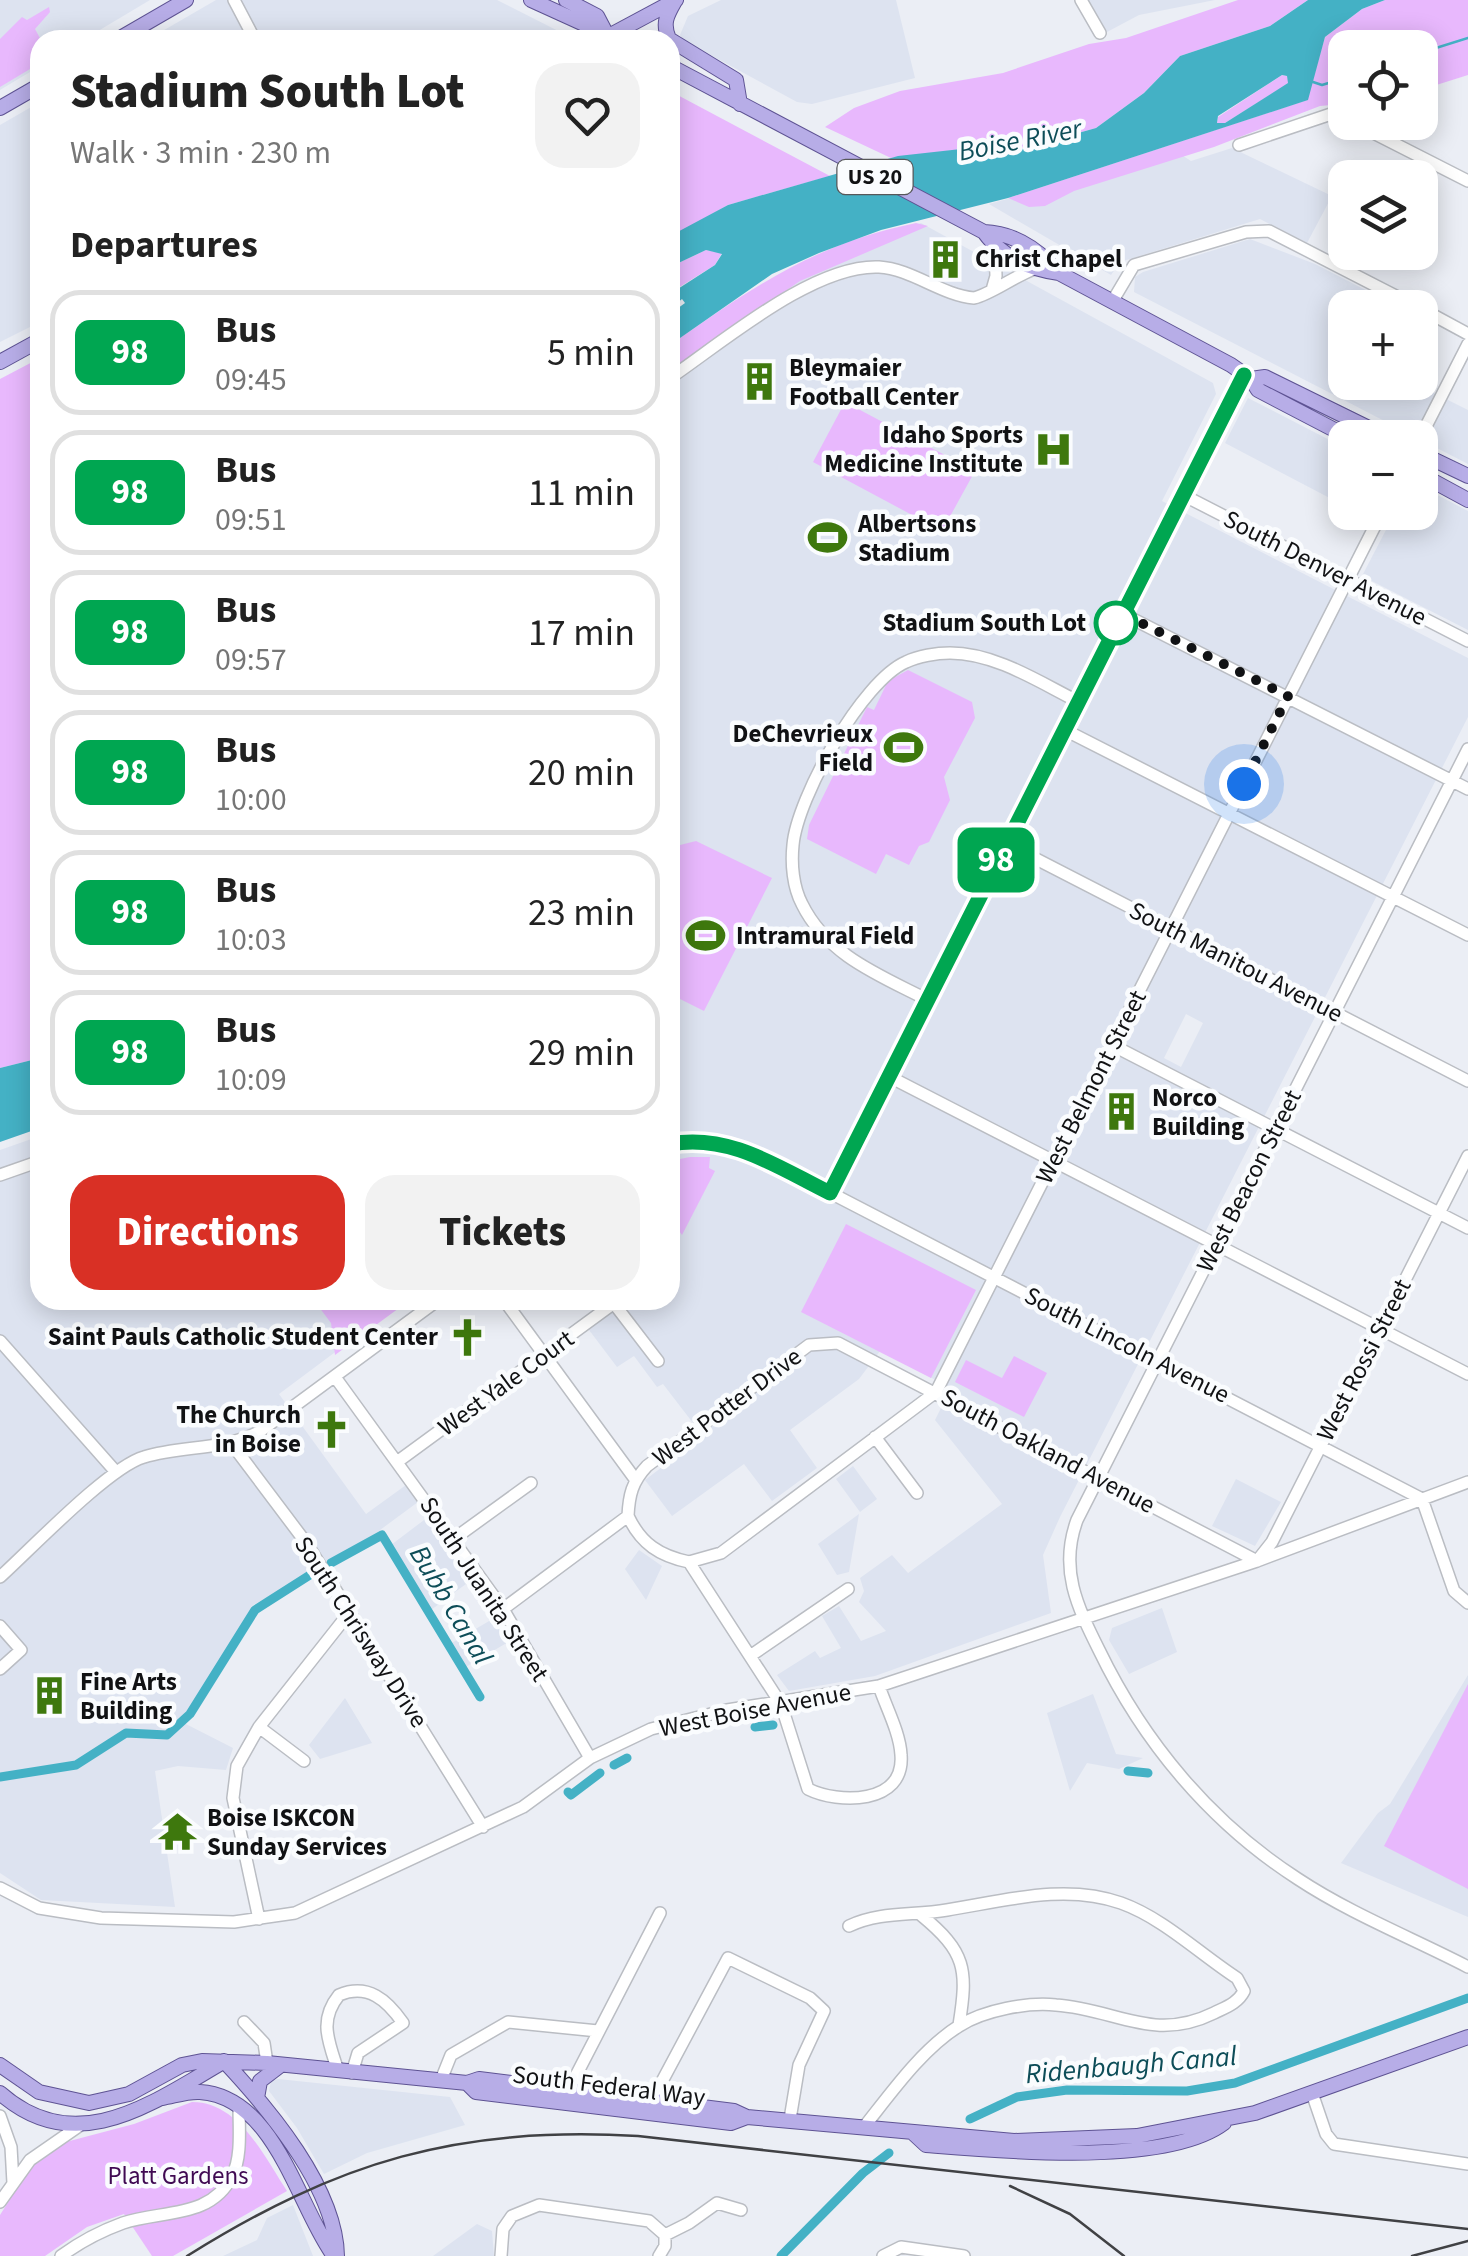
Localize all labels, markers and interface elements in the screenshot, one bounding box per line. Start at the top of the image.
map controls [1328,30,1438,530]
button: locate [1328,30,1438,140]
text: Stadium South Lot [70,58,464,126]
button: heart [535,63,640,168]
water label: Boise River [955,108,1087,172]
text: Walk · 3 min · 230 m [70,130,331,176]
road number: US 20 [838,160,912,194]
button: layers [1328,160,1438,270]
text: Departures [70,218,258,272]
building icon: Christ Chapel [924,238,966,280]
place label: Christ Chapel [975,241,1122,277]
button: + [1328,290,1438,400]
text: Bus [215,303,276,357]
text: 5 min [547,326,635,380]
text: 98 [112,327,148,377]
place label: Bleymaier Football Center [789,350,959,415]
text: 09:45 [215,357,287,403]
building icon: Bleymaier Football Center [738,361,780,403]
place label: Idaho Sports Medicine Institute [824,417,1023,482]
button: − [1328,420,1438,530]
hospital icon: Idaho Sports Medicine Institute [1032,428,1074,470]
text: Bus [215,443,276,497]
text: 11 min [528,466,635,520]
text: 98 [112,467,148,517]
text: 09:51 [215,497,287,543]
street label: South Denver Avenue [1217,501,1433,635]
place label: Albertsons Stadium [857,506,976,571]
sports icon: Albertsons Stadium [807,517,849,559]
text: Bus [215,583,276,637]
marker: Stadium South Lot [1095,602,1137,644]
place label: Stadium South Lot [883,605,1086,641]
text: 17 min [528,606,635,660]
text: 98 [112,607,148,657]
text: 09:57 [215,637,287,683]
place label: DeChevrieux Field [733,716,873,781]
text: Bus [215,723,276,777]
sports icon: DeChevrieux Field [882,727,924,769]
text: 20 min [528,746,635,800]
text: 98 [112,747,148,797]
your location [1219,759,1269,809]
text: 10:00 [215,777,287,823]
line badge: 98 [951,828,1041,892]
text: 98 [978,835,1014,885]
text: Bus [215,863,276,917]
text: 23 min [528,886,635,940]
text: 98 [112,887,148,937]
street label: South Manitou Avenue [1123,893,1349,1031]
sports icon: Intramural Field [685,915,727,957]
text: 10:03 [215,917,287,963]
place label: Intramural Field [736,918,914,954]
street label: West Belmont Street [1027,983,1156,1190]
text: Bus [215,1003,276,1057]
text: 29 min [528,1026,635,1080]
text: 98 [112,1027,148,1077]
text: 10:09 [215,1057,287,1103]
place label: Norco Building [1152,1080,1244,1145]
street label: West Beacon Street [1187,1083,1311,1279]
building icon: Norco Building [1101,1091,1143,1133]
button: Directions [70,1175,345,1290]
button: Tickets [365,1175,640,1290]
street label: West Rossi Street [1308,1272,1421,1447]
street label: South Lincoln Avenue [1018,1278,1236,1412]
church icon: Saint Pauls Catholic Student Center [447,1316,489,1358]
place label: Saint Pauls Catholic Student Center [48,1319,438,1355]
street label: West Yale Court [430,1321,582,1445]
street label: West Potter Drive [645,1339,809,1475]
street label: South Oakland Avenue [935,1379,1161,1523]
place label: The Church in Boise [176,1397,301,1462]
church icon: The Church in Boise [310,1408,352,1450]
street label: South Juanita Street [411,1490,558,1689]
street label: South Chrisway Drive [285,1529,437,1735]
water label: Bubb Canal [400,1538,502,1672]
place label: Fine Arts Building [80,1664,177,1729]
street label: West Boise Avenue [656,1674,854,1746]
building icon: Fine Arts Building [29,1675,71,1717]
place label: Boise ISKCON Sunday Services [207,1800,387,1865]
temple icon: Boise ISKCON Sunday Services [156,1811,198,1853]
water label: Ridenbaugh Canal [1024,2036,1238,2094]
street label: South Federal Way [511,2056,708,2116]
park label: Platt Gardens [107,2158,249,2194]

